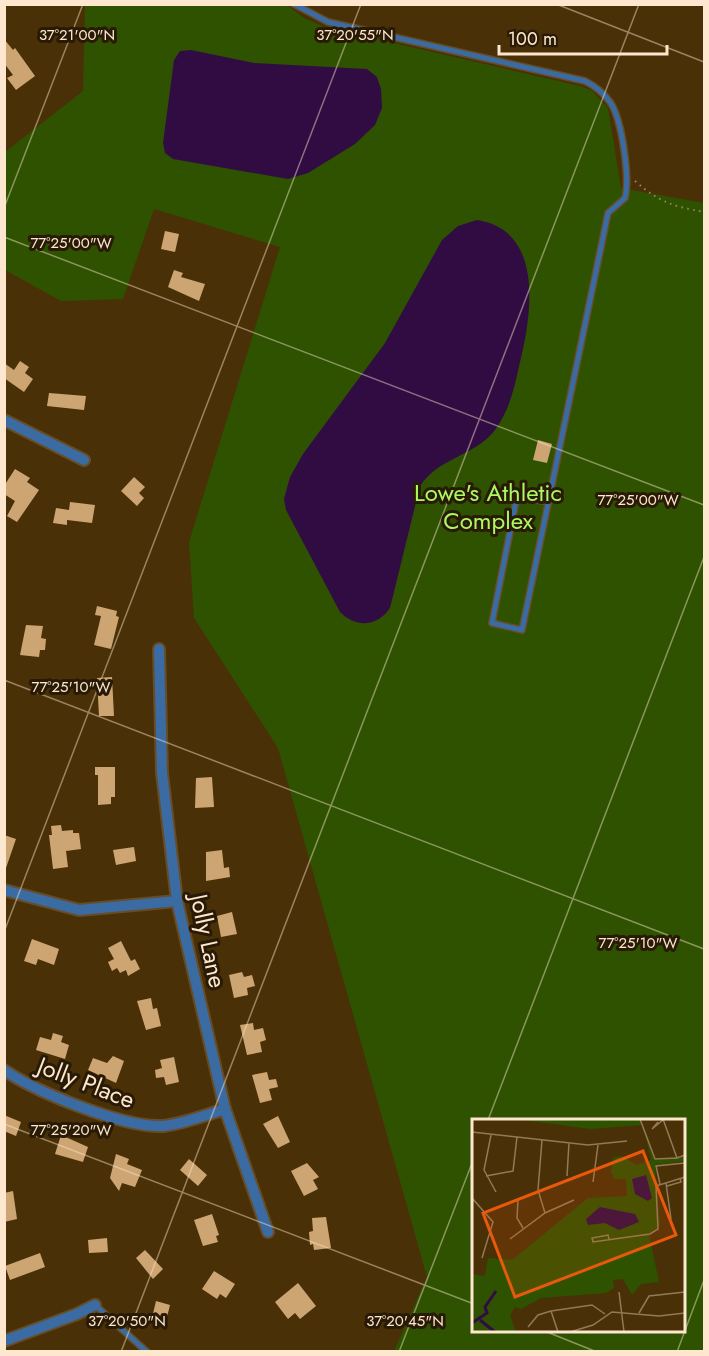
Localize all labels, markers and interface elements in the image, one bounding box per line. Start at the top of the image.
scale bar [499,18,667,56]
text: 37°21'00"N [39,24,115,46]
text: 37°20'55"N [316,24,394,46]
text: 100 m [508,26,557,52]
text: 77°25'00"W [30,232,112,254]
park label: Lowe's Athletic Complex [414,475,562,538]
text: 77°25'00"W [597,489,679,511]
text: 77°25'10"W [32,676,111,698]
street label: Jolly Lane [181,888,235,991]
text: 77°25'10"W [599,932,678,954]
street label: Jolly Place [30,1047,140,1117]
text: 77°25'20"W [31,1119,111,1141]
inset map [472,1119,685,1332]
text: 37°20'50"N [88,1310,166,1332]
text: 37°20'45"N [366,1310,444,1332]

